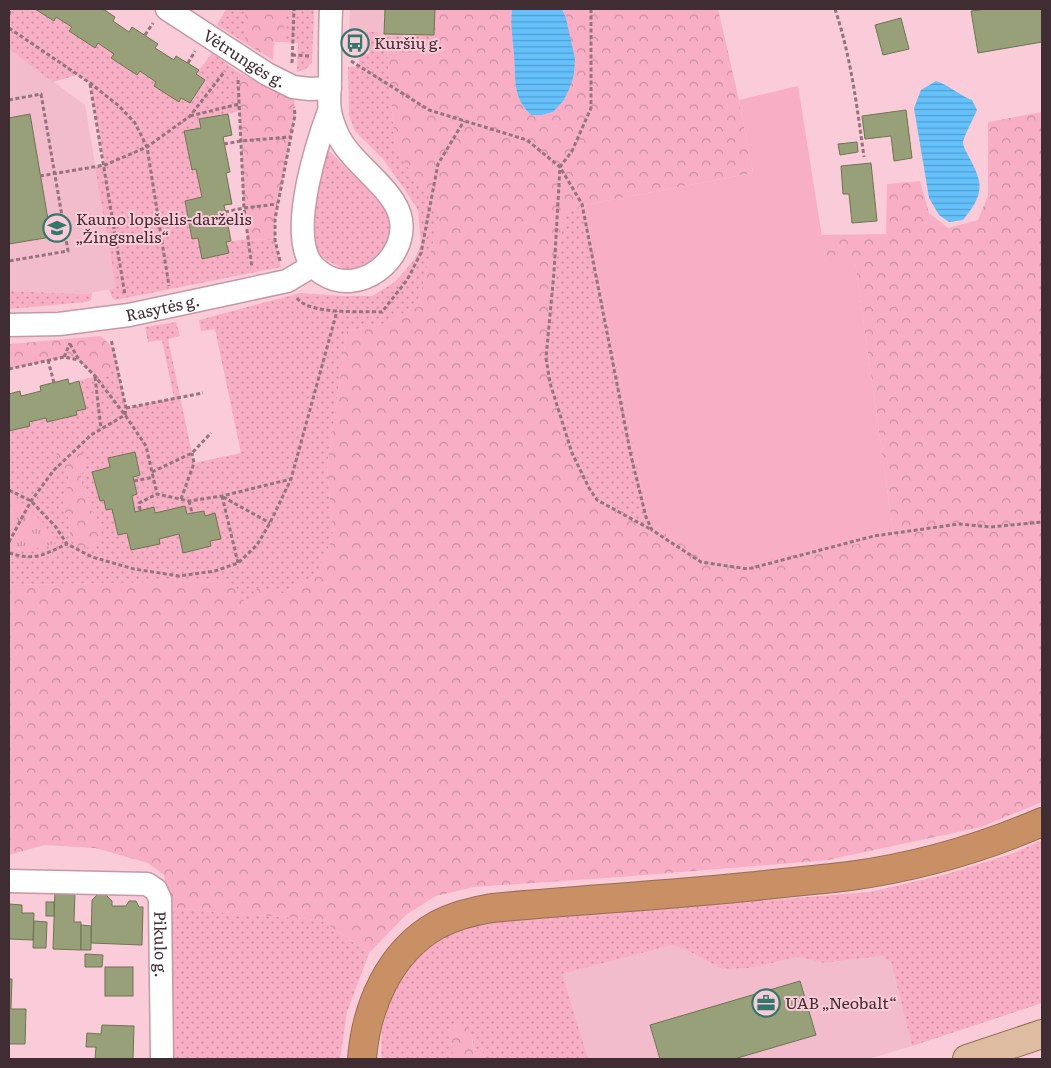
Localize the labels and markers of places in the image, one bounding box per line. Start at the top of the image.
bus stop icon: Kuršių g. [340,28,370,58]
place label: Kuršių g. [374,30,443,54]
place label: Kauno lopšelis-darželis „Žingsnelis“ [76,206,252,248]
school or university icon: Kauno lopšelis-darželis „Žingsnelis“ [42,213,72,243]
office icon: UAB „Neobalt“ [751,988,781,1018]
place label: UAB „Neobalt“ [785,990,897,1014]

